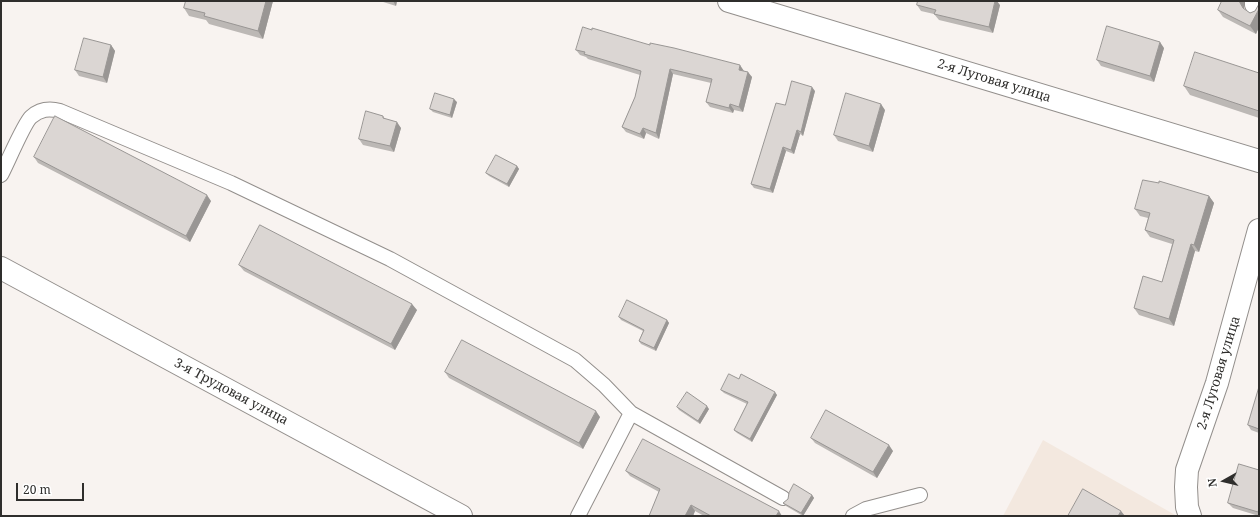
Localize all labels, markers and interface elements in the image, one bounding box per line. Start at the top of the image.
street label: 2-я Луговая улица [935,56,1053,106]
street label: 2-я Луговая улица [1194,314,1244,432]
street label: 3-я Трудовая улица [171,355,291,429]
north arrow [1204,461,1244,501]
scale bar [18,475,86,501]
text: N [1204,477,1220,488]
text: 20 m [23,481,51,498]

